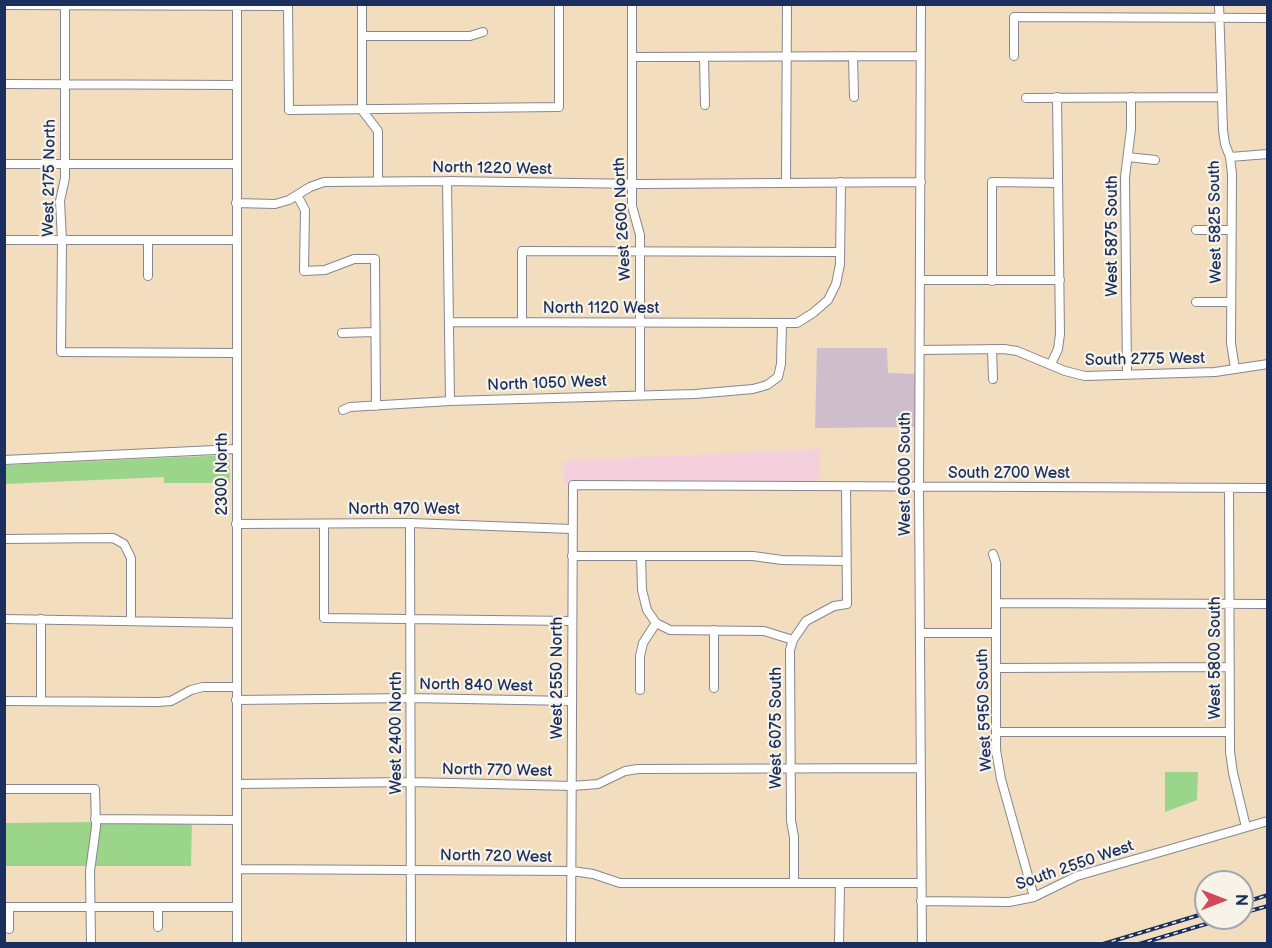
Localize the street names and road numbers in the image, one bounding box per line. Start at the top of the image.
street label: West 2175 North [39,119,61,237]
street label: West 2600 North [610,157,636,281]
street label: North 1220 West [432,158,552,180]
street label: West 5825 South [1205,160,1227,284]
street label: West 5875 South [1103,175,1123,297]
street label: North 1120 West [543,299,659,319]
street label: South 2775 West [1085,349,1205,371]
street label: North 1050 West [487,372,607,396]
street label: West 6000 South [896,412,916,536]
street label: 2300 North [213,433,233,515]
street label: South 2700 West [948,464,1070,484]
street label: North 970 West [348,500,460,520]
street label: West 5800 South [1206,596,1226,720]
street label: West 2550 North [548,617,568,739]
street label: West 5950 South [973,648,997,772]
street label: West 6075 South [767,667,787,789]
street label: West 2400 North [387,671,407,795]
street label: North 840 West [419,675,533,697]
street label: North 770 West [442,760,552,782]
street label: South 2550 West [1014,837,1136,895]
street label: North 720 West [440,846,552,868]

